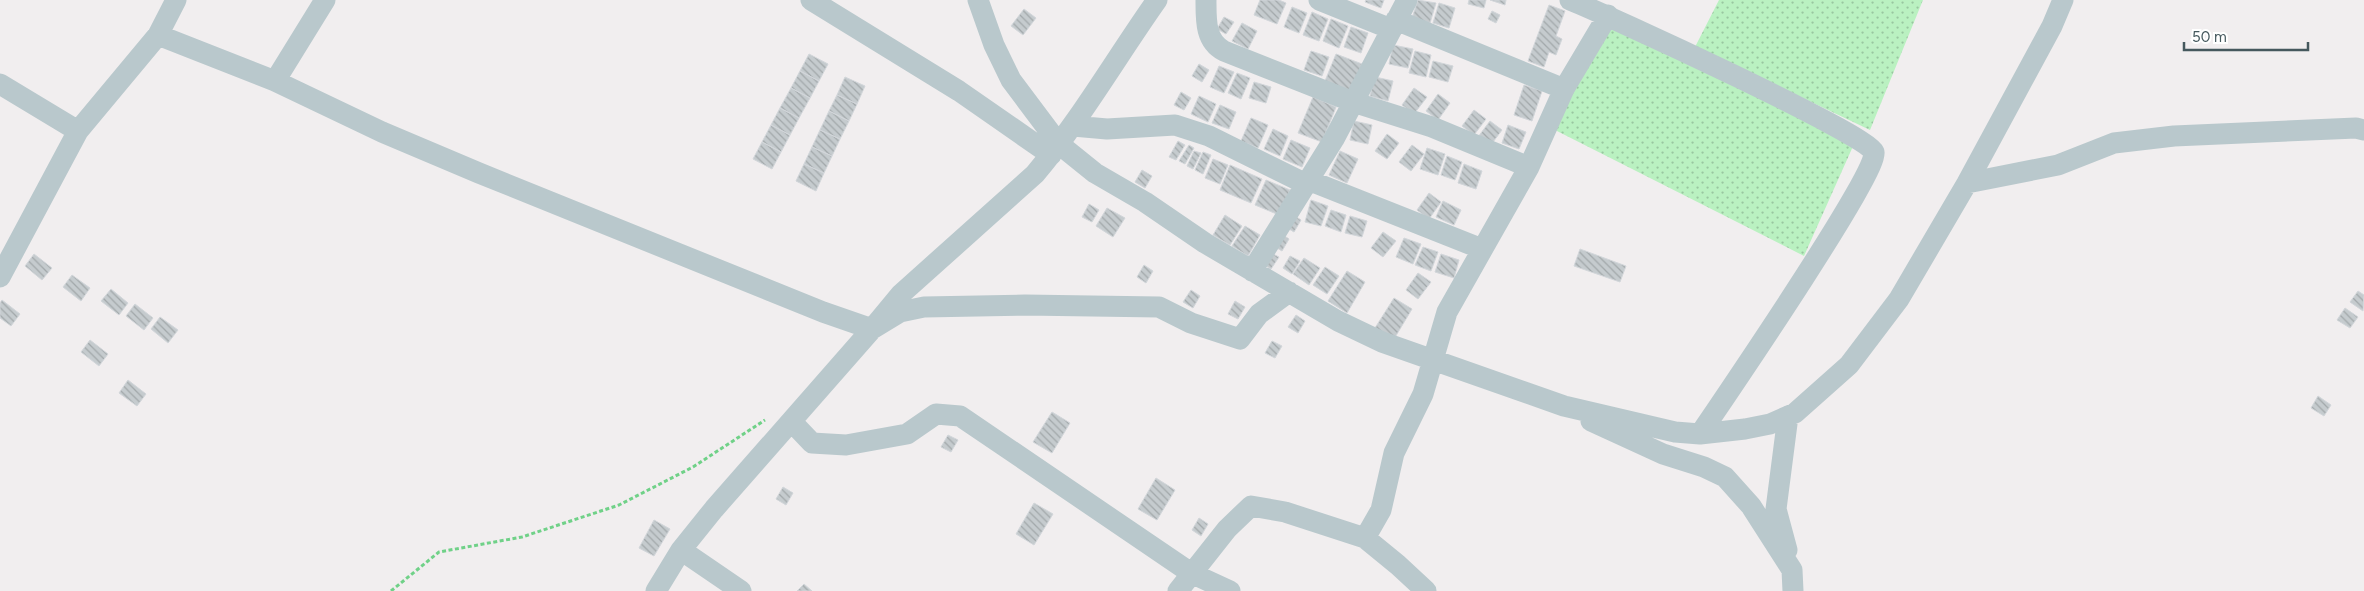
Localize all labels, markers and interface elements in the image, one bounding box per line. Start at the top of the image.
scale bar [2184,20,2308,52]
text: 50 m [2192,28,2227,46]

